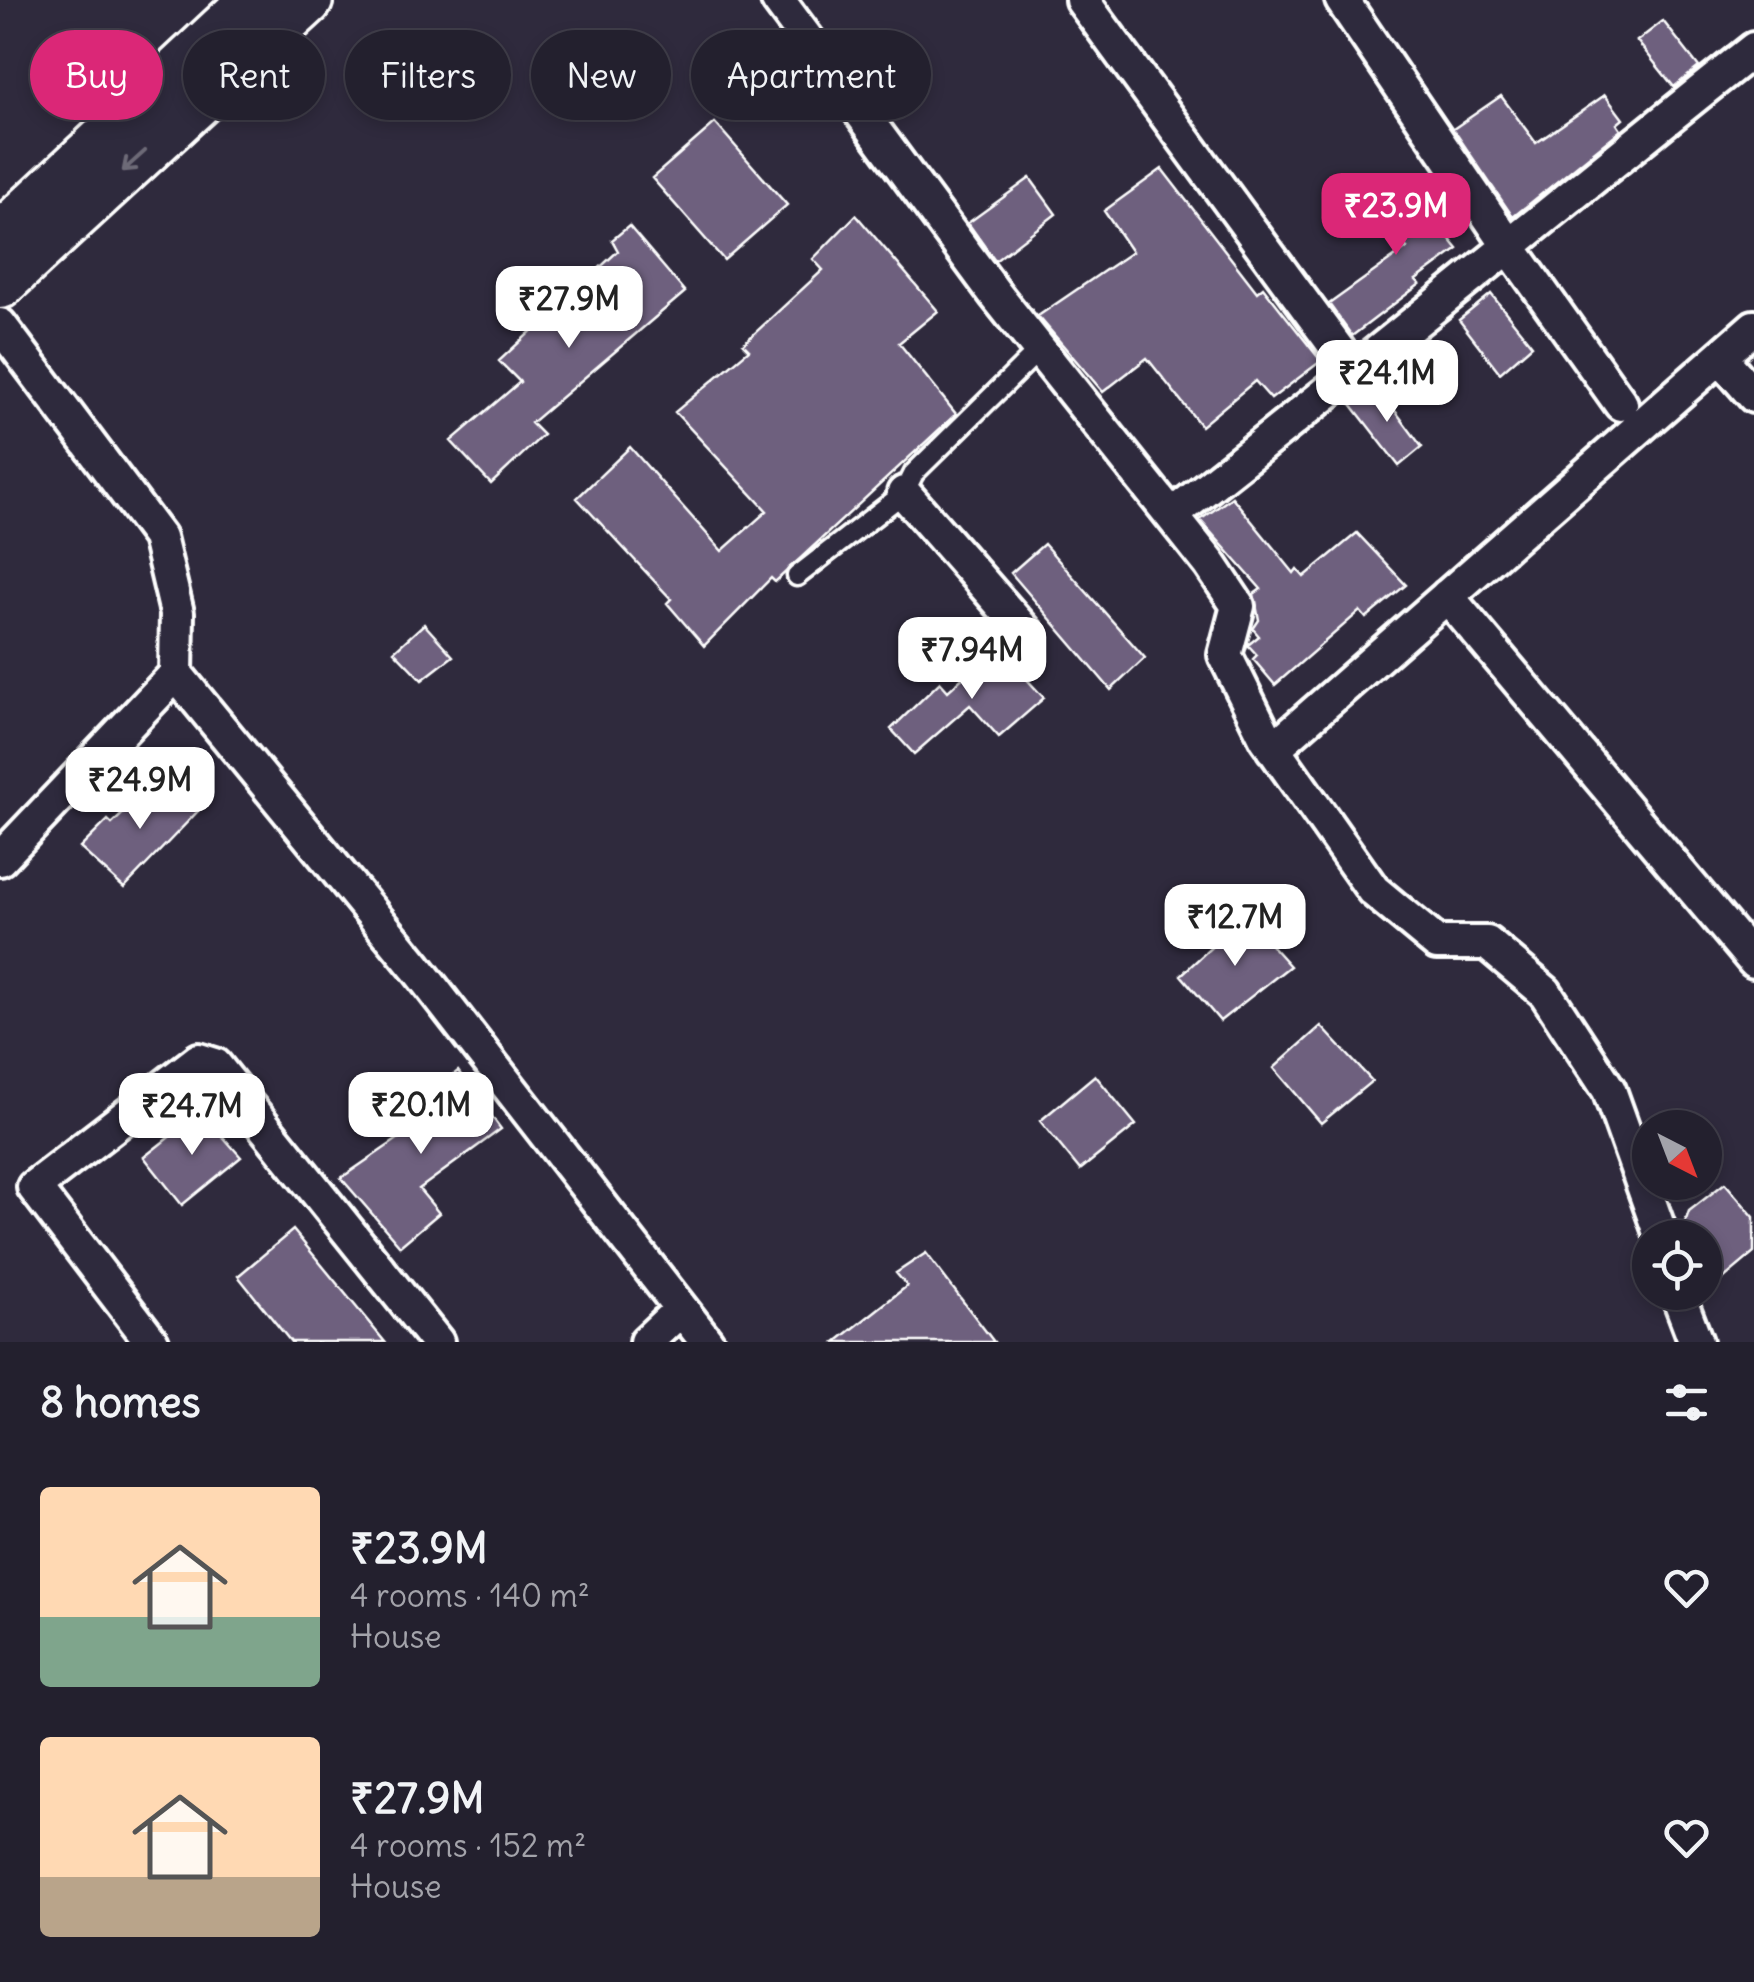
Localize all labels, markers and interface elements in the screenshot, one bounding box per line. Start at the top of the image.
chip: Buy [30,30,163,120]
chip: Rent [183,30,325,120]
chip: Filters [345,30,511,120]
chip: New [531,30,671,120]
chip: Apartment [691,30,931,120]
one-way arrow [122,150,147,173]
pin: ₹23.9M [1315,173,1477,258]
text: ₹23.9M [1343,185,1449,226]
pin: ₹27.9M [488,266,650,351]
text: ₹27.9M [518,278,620,319]
pin: ₹24.1M [1306,340,1468,425]
text: ₹24.1M [1338,352,1436,393]
pin: ₹7.94M [891,617,1053,702]
text: ₹7.94M [920,629,1024,670]
pin: ₹24.9M [59,747,221,832]
text: ₹24.9M [88,759,192,800]
pin: ₹12.7M [1154,884,1316,969]
text: ₹12.7M [1187,896,1283,937]
pin: ₹20.1M [340,1072,502,1157]
pin: ₹24.7M [111,1073,273,1158]
text: ₹20.1M [371,1084,471,1125]
text: ₹24.7M [141,1085,243,1126]
north arrow [1632,1110,1722,1200]
map controls [1632,1110,1722,1310]
button: locate [1632,1220,1722,1310]
icon: filters [1659,1375,1714,1430]
text: 8 homes [40,1376,201,1428]
text: ₹23.9M [350,1522,488,1574]
icon: home [120,1527,240,1647]
icon: heart [1659,1560,1714,1615]
text: 4 rooms · 140 m² [350,1575,590,1616]
text: House [350,1616,441,1657]
text: ₹27.9M [350,1772,485,1824]
icon: home [120,1777,240,1897]
icon: heart [1659,1810,1714,1865]
text: 4 rooms · 152 m² [350,1825,586,1866]
text: House [350,1866,441,1907]

